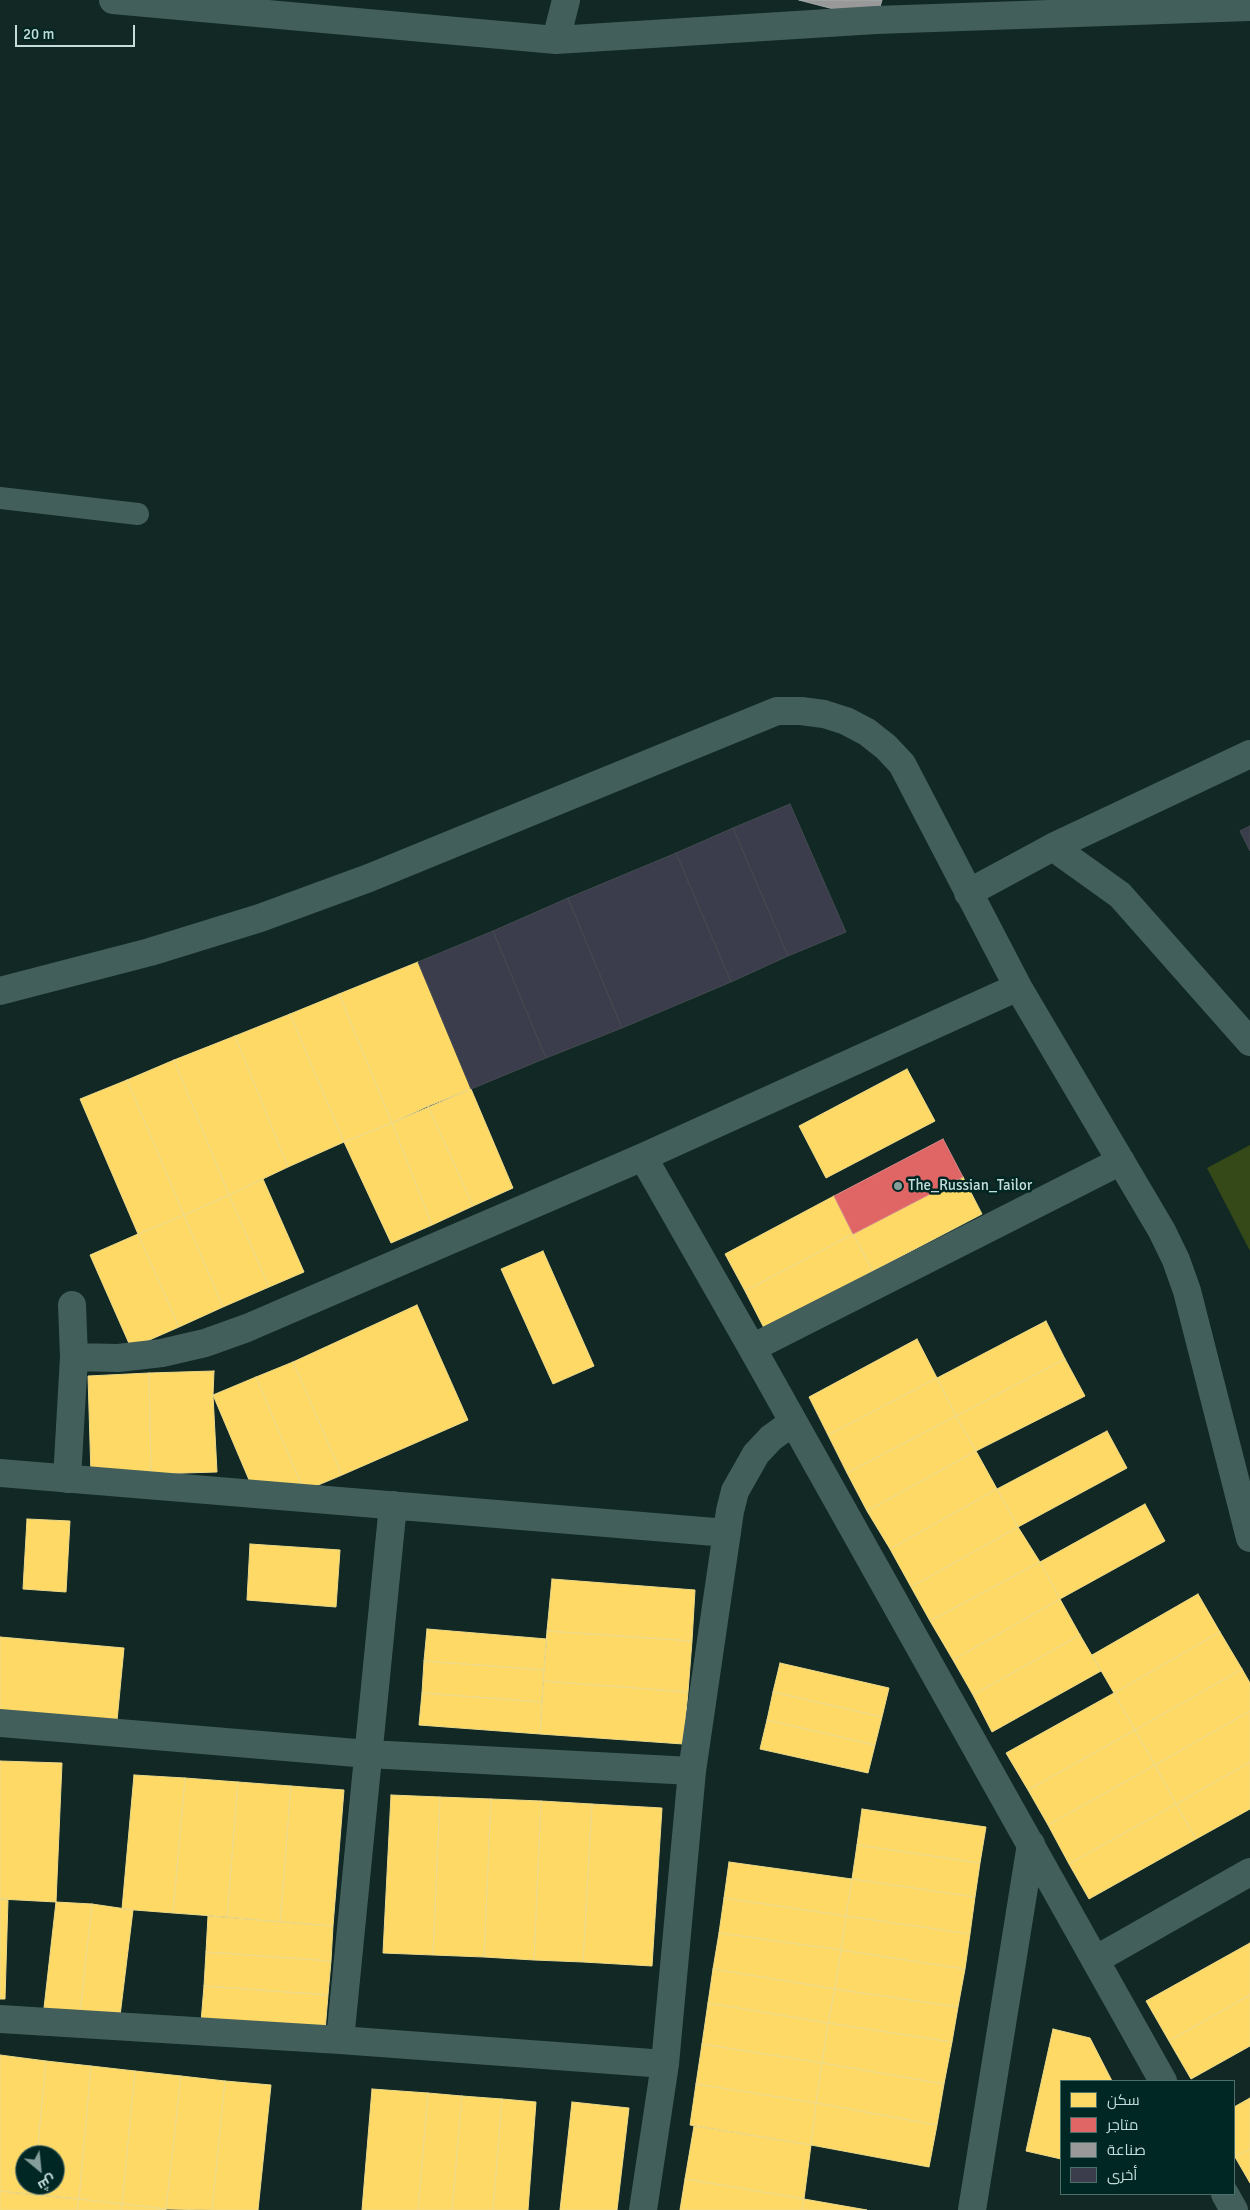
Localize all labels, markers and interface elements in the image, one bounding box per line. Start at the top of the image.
scale bar [18,15,138,47]
text: 20 m [23,25,54,43]
place label: The_Russian_Tailor [908,1177,1032,1195]
marker: The_Russian_Tailor [892,1180,904,1192]
legend [1060,2080,1235,2195]
text: سكن [1107,2091,1140,2109]
text: متاجر [1107,2116,1138,2134]
text: صناعة [1107,2141,1146,2159]
north arrow [15,2145,65,2195]
text: أخرى [1107,2166,1137,2184]
text: ش [35,2171,59,2195]

